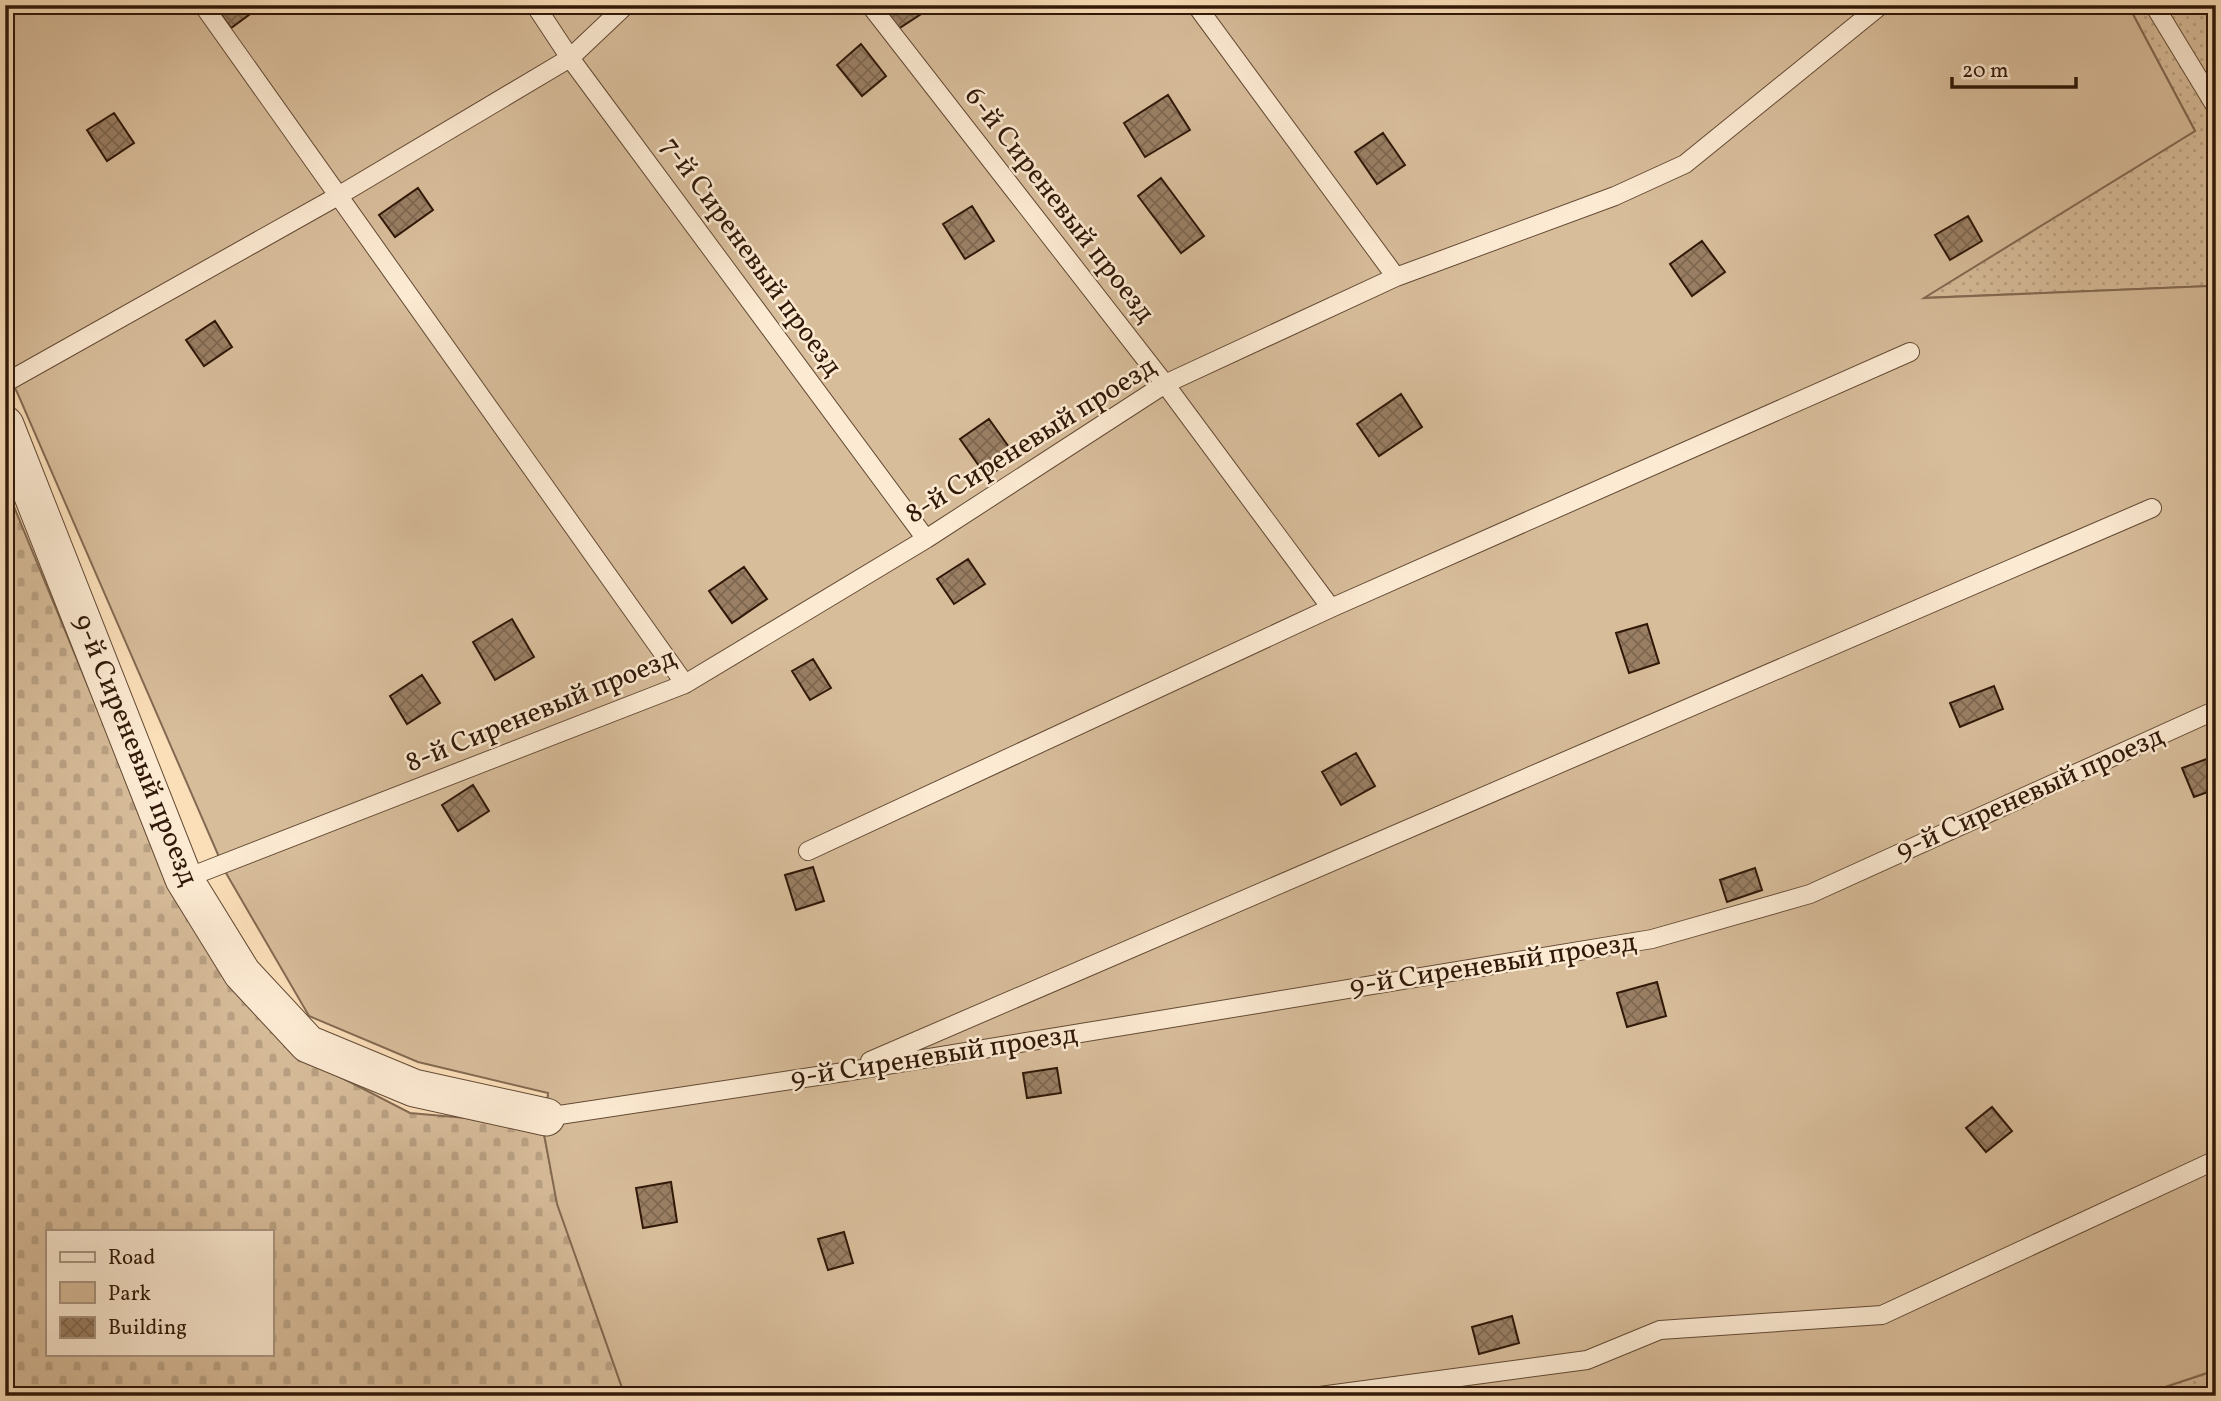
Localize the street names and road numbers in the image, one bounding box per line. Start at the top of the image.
street label: 6-й Сиреневый проезд [955,79,1164,331]
street label: 7-й Сиреневый проезд [651,129,851,385]
street label: 8-й Сиреневый проезд [898,348,1164,534]
street label: 9-й Сиреневый проезд [63,608,207,892]
street label: 8-й Сиреневый проезд [400,639,682,783]
street label: 9-й Сиреневый проезд [1890,717,2170,871]
street label: 9-й Сиреневый проезд [1347,923,1639,1007]
street label: 9-й Сиреневый проезд [788,1015,1080,1099]

